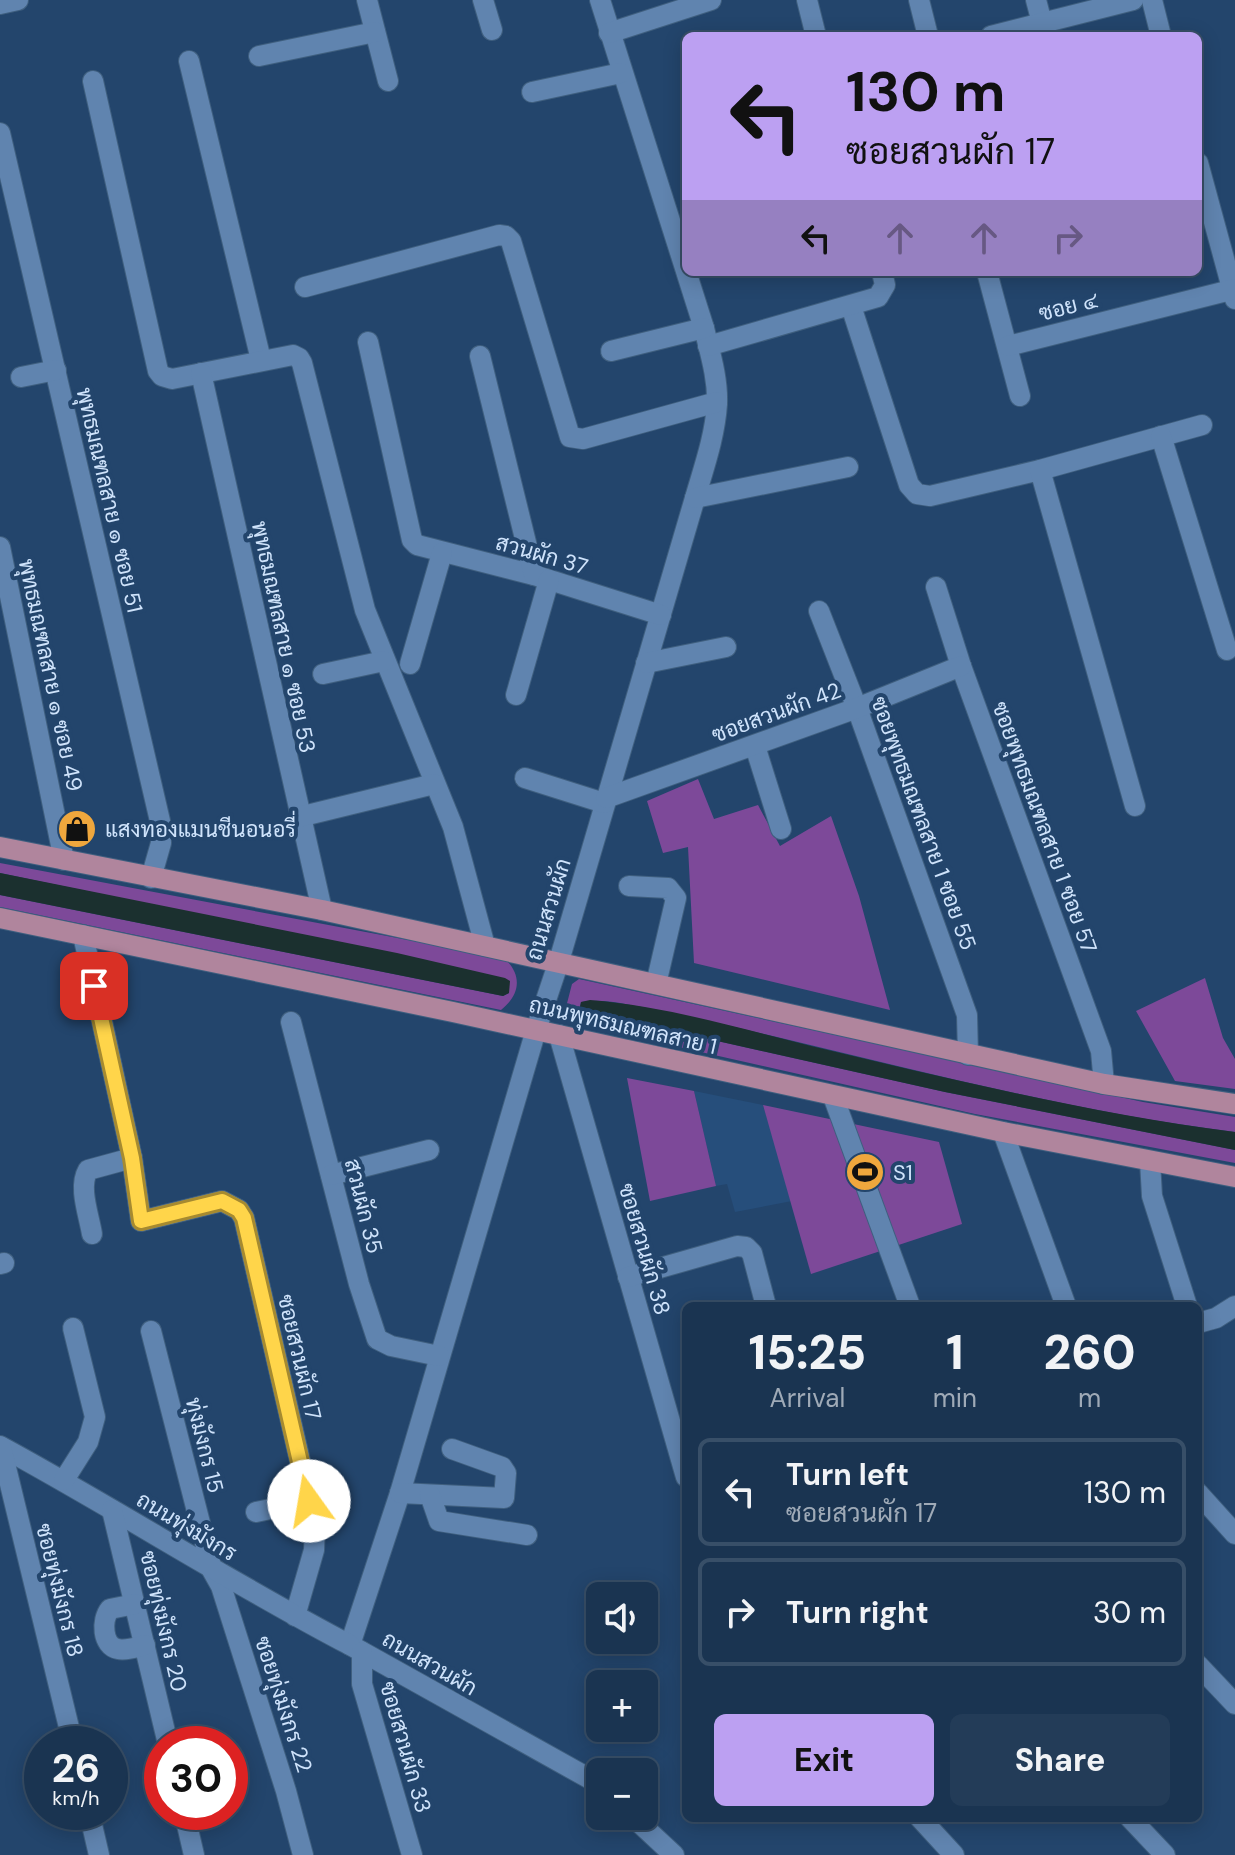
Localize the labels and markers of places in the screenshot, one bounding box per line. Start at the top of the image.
shop icon: แสงทองแมนชีนอนอรี่ [56,808,98,850]
place label: แสงทองแมนชีนอนอรี่ [105,810,296,844]
pin [60,952,128,1020]
sports icon: S1 [844,1151,886,1193]
place label: S1 [893,1158,913,1187]

